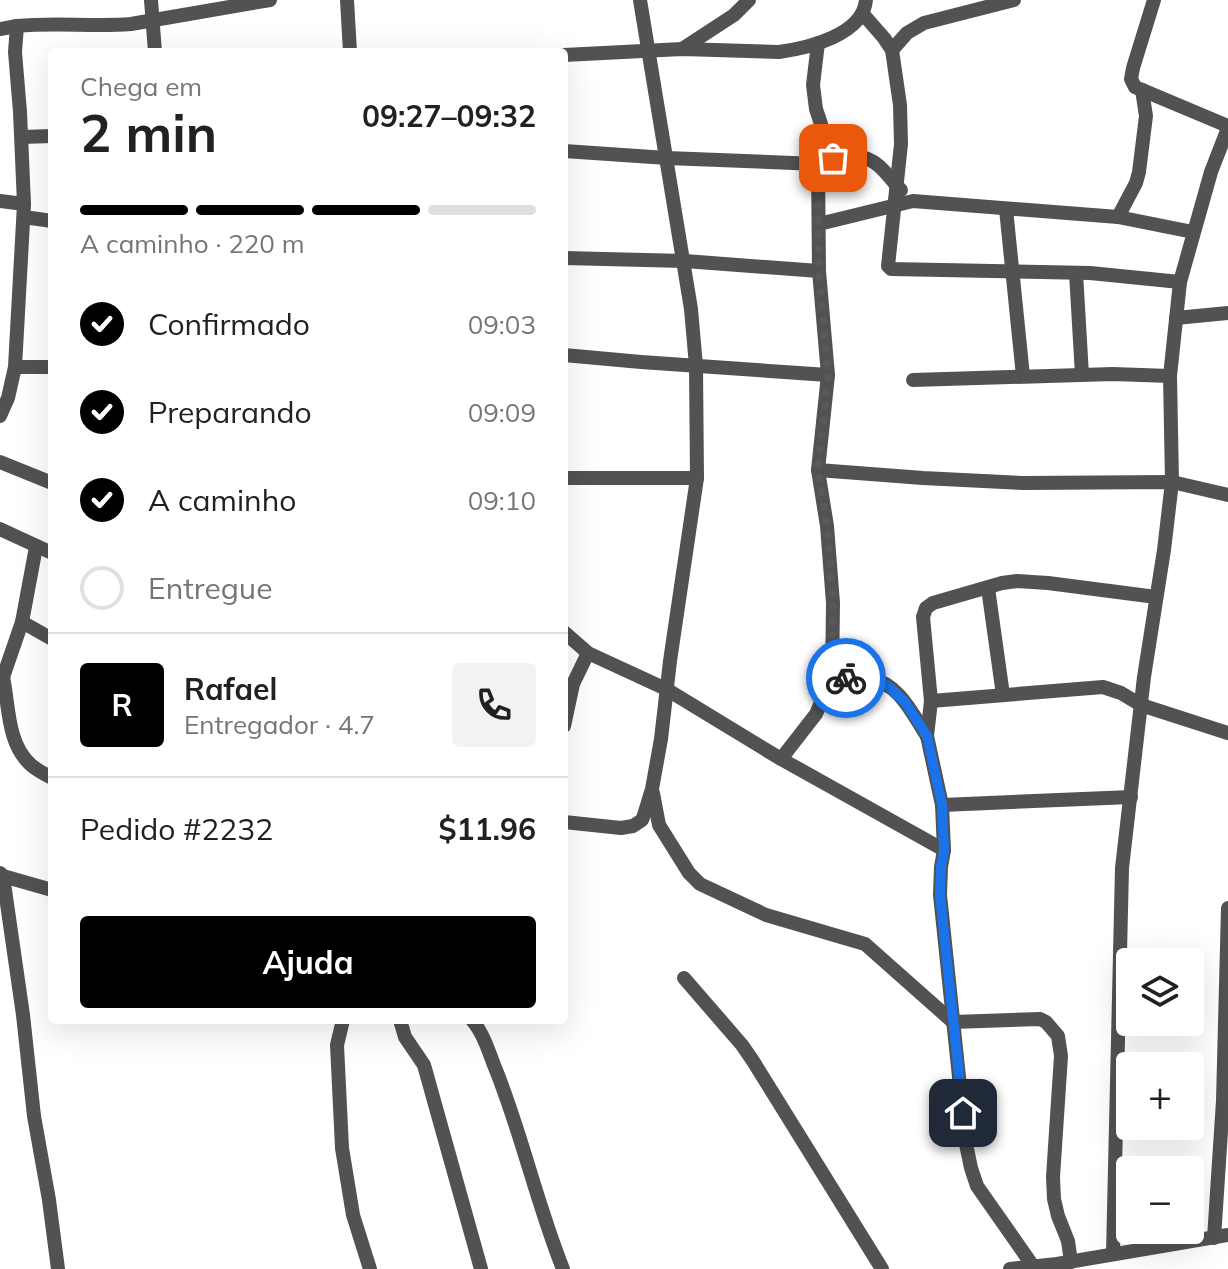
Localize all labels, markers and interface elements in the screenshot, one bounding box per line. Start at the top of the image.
text: Chega em [80,70,202,103]
text: 09:27–09:32 [362,97,536,135]
text: 2 min [80,100,217,165]
pin [799,124,867,192]
icon: bag [811,136,855,180]
text: A caminho · 220 m [80,227,305,260]
icon: check [80,302,124,346]
text: Confirmado [148,305,310,343]
text: 09:03 [468,308,536,341]
icon: check [80,390,124,434]
text: Preparando [148,393,312,431]
text: 09:09 [468,396,536,429]
icon: check [80,478,124,522]
text: A caminho [148,481,296,519]
text: 09:10 [468,484,536,517]
text: Entregue [148,569,272,607]
courier [806,638,886,718]
icon: bike [824,656,868,700]
button: phone [452,663,536,747]
text: Rafael [184,670,277,708]
text: R [111,686,133,724]
text: Entregador · 4.7 [184,708,375,741]
text: Pedido #2232 [80,810,273,848]
text: $11.96 [439,810,536,848]
button: Ajuda [80,916,536,1008]
map controls [1116,948,1204,1244]
button: layers [1116,948,1204,1036]
button: + [1116,1052,1204,1140]
pin [929,1079,997,1147]
icon: home [941,1091,985,1135]
button: − [1116,1156,1204,1244]

